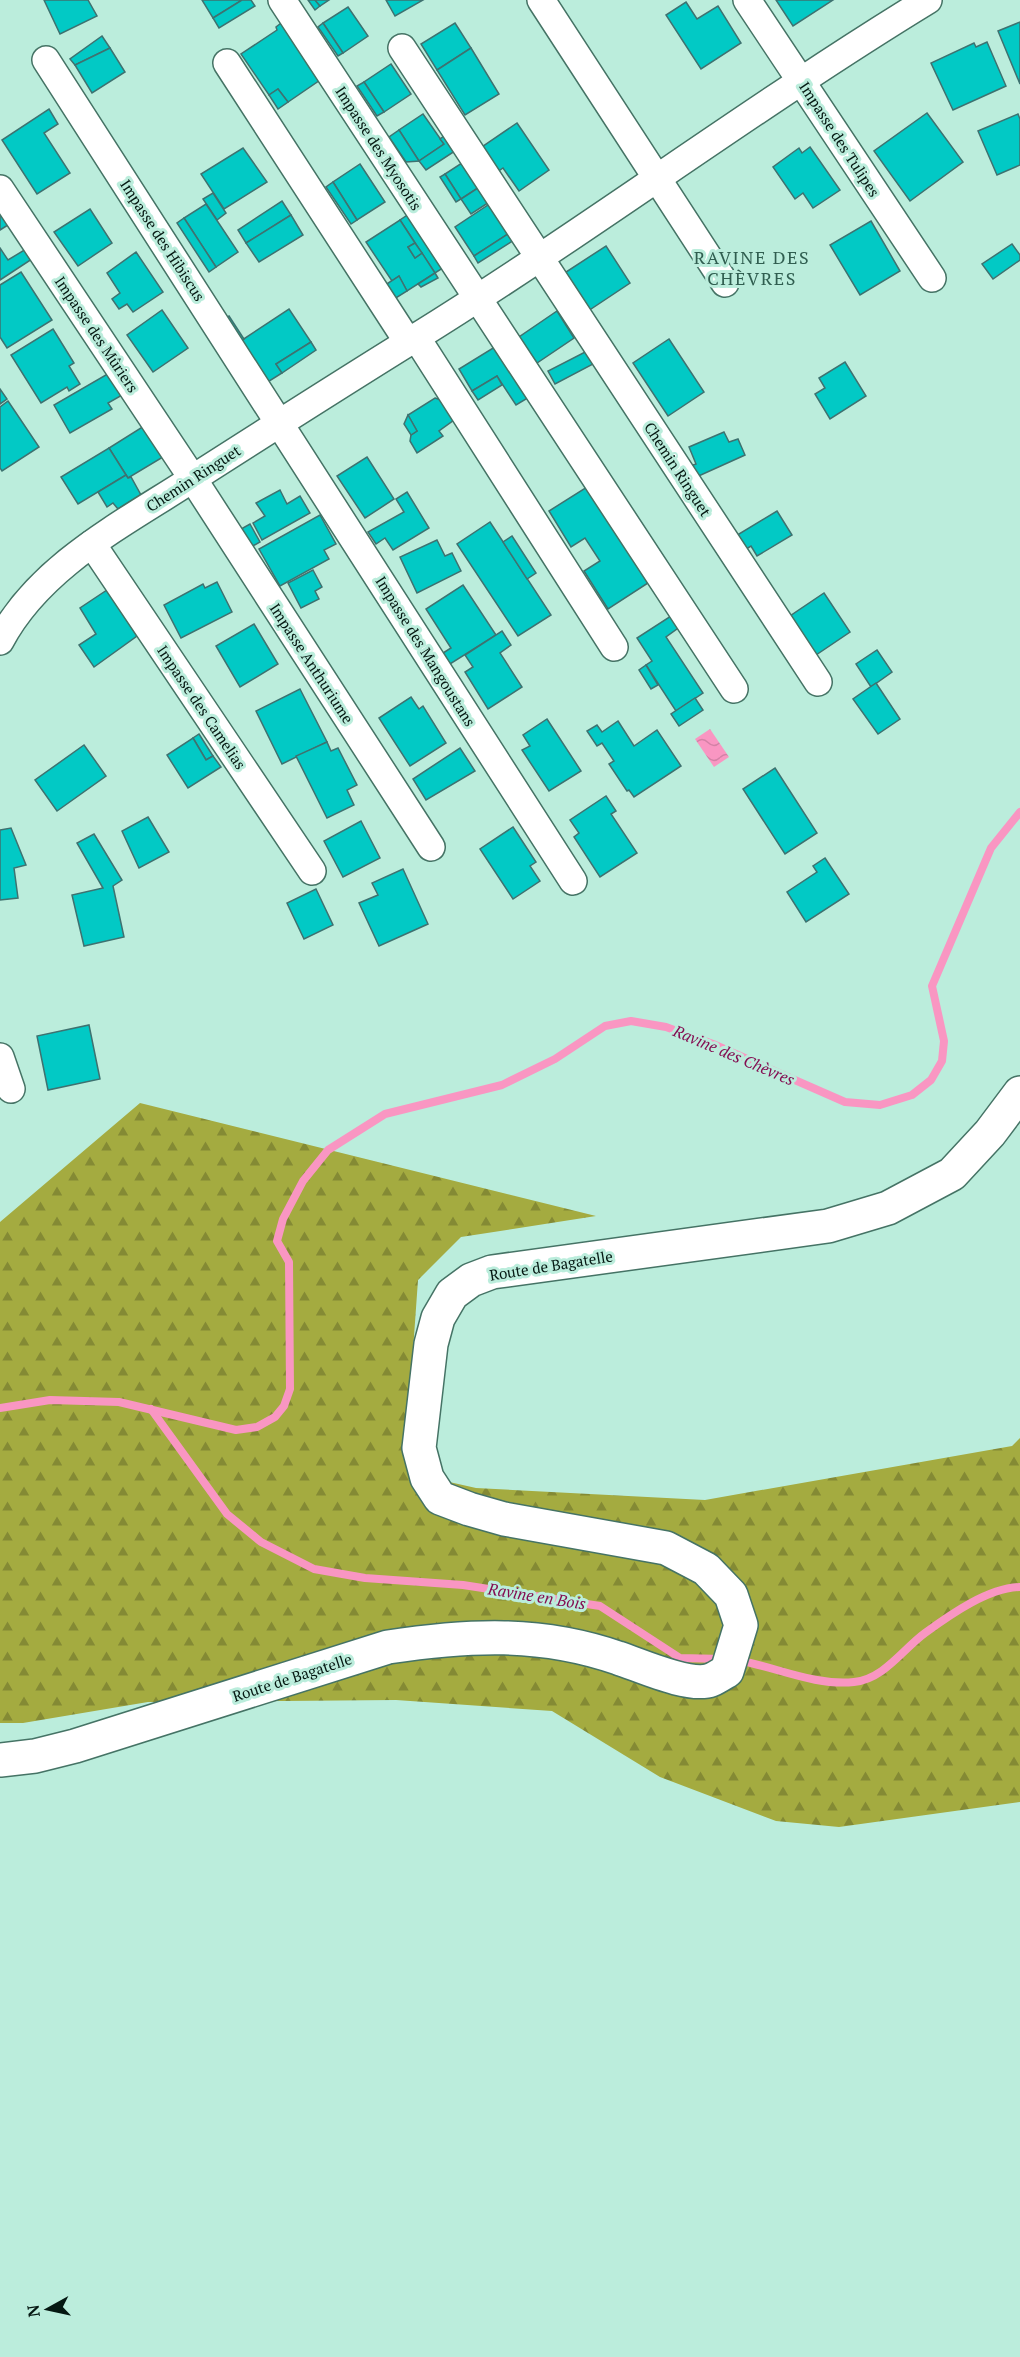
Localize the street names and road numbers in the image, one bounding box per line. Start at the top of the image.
street label: Impasse des Tulipes [795,78,885,200]
street label: Impasse des Myosotis [331,82,427,214]
street label: Impasse des Hibiscus [116,175,210,305]
street label: Impasse des Mûriers [51,272,143,396]
street label: Chemin Ringuet [640,418,716,520]
street label: Chemin Ringuet [142,440,244,516]
street label: Impasse des Mangoustans [371,572,481,730]
street label: Impasse Anthuriume [266,599,358,727]
street label: Impasse des Camelias [153,641,251,773]
street label: Route de Bagatelle [488,1245,614,1285]
street label: Route de Bagatelle [230,1648,354,1706]

